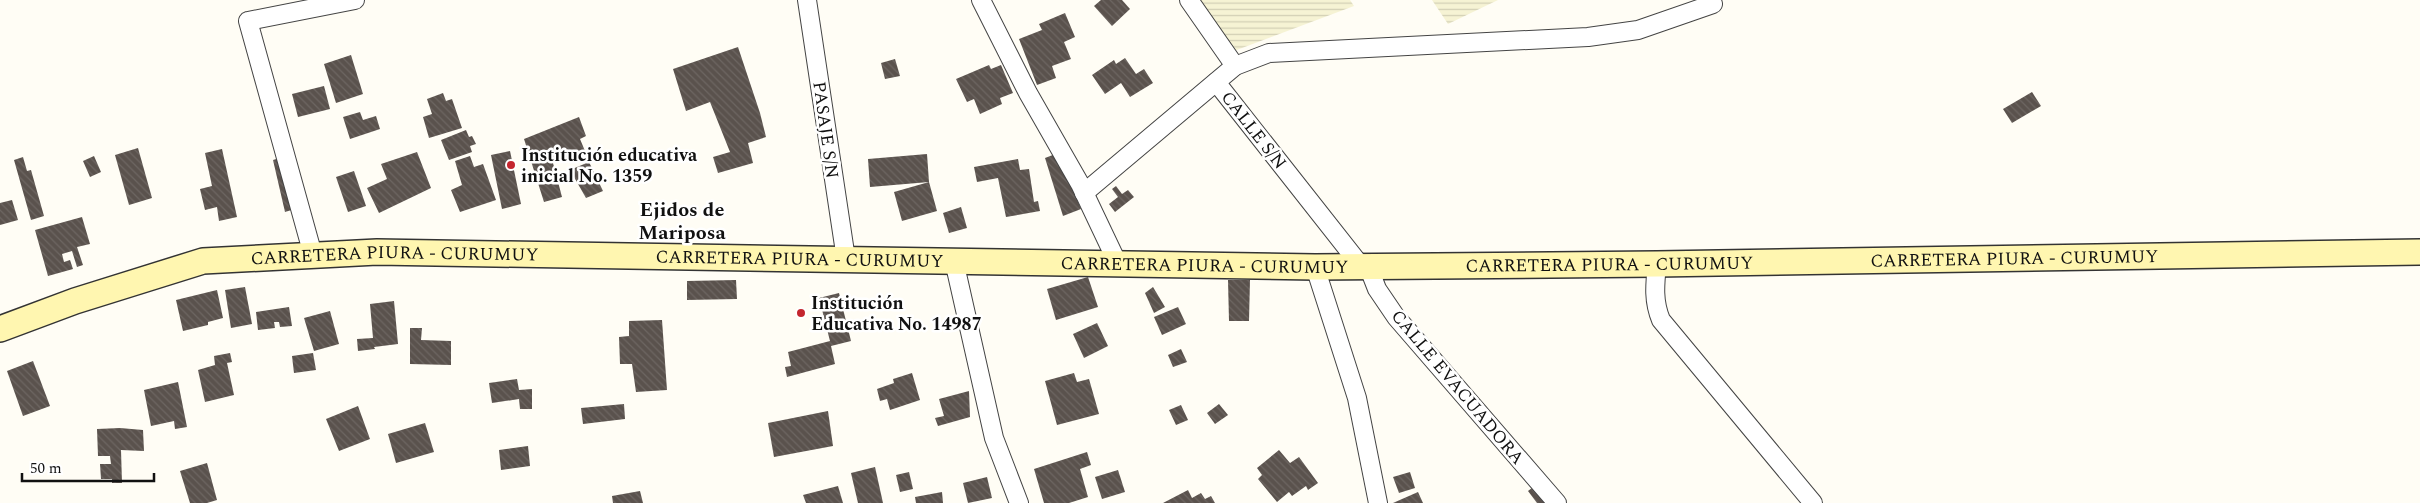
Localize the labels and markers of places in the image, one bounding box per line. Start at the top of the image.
place label: Institución educativa inicial No. 1359 [521,142,698,190]
marker: Institución educativa inicial No. 1359 [505,159,517,171]
place label: Institución Educativa No. 14987 [811,290,982,338]
marker: Institución Educativa No. 14987 [795,307,807,319]

